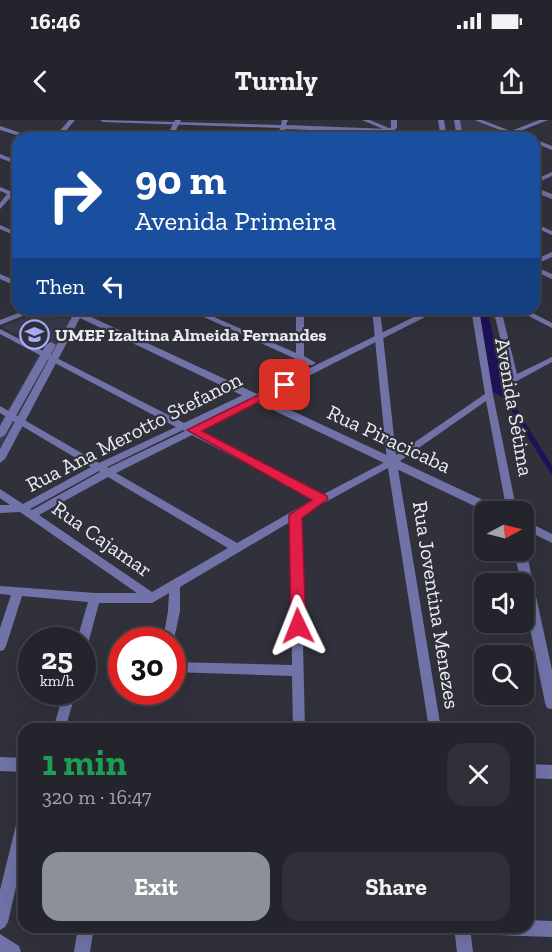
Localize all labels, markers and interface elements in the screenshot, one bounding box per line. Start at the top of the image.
text: 16:46 [30,8,80,35]
icon: back [24,65,57,98]
text: Turnly [235,65,317,97]
icon: share [495,65,528,98]
text: 90 m [135,154,226,205]
icon: right [36,156,114,234]
text: Avenida Primeira [135,205,337,237]
icon: left [97,270,130,303]
text: Then [36,273,85,300]
school or university icon: UMEF Izaltina Almeida Fernandes [18,319,50,351]
place label: UMEF Izaltina Almeida Fernandes [55,324,327,346]
street label: Avenida Sétima [490,336,539,478]
pin [259,359,310,410]
street label: Rua Ana Merotto Stefanon [22,366,246,497]
icon: arrive [268,368,301,401]
street label: Rua Piracicaba [324,399,455,478]
street label: Rua Cajamar [47,495,157,583]
street label: Rua Joventina Menezes [408,499,465,711]
north arrow [474,501,534,561]
map controls [474,501,534,705]
button: sound [474,573,534,633]
position arrow [266,594,330,658]
speed limit sign: 30 [108,627,186,705]
text: 25 [41,641,73,677]
button: search [474,645,534,705]
text: km/h [40,672,74,690]
text: 1 min [42,741,127,784]
button: close [447,743,510,806]
text: 320 m · 16:47 [42,785,152,809]
button: Exit [42,852,270,921]
button: Share [282,852,510,921]

